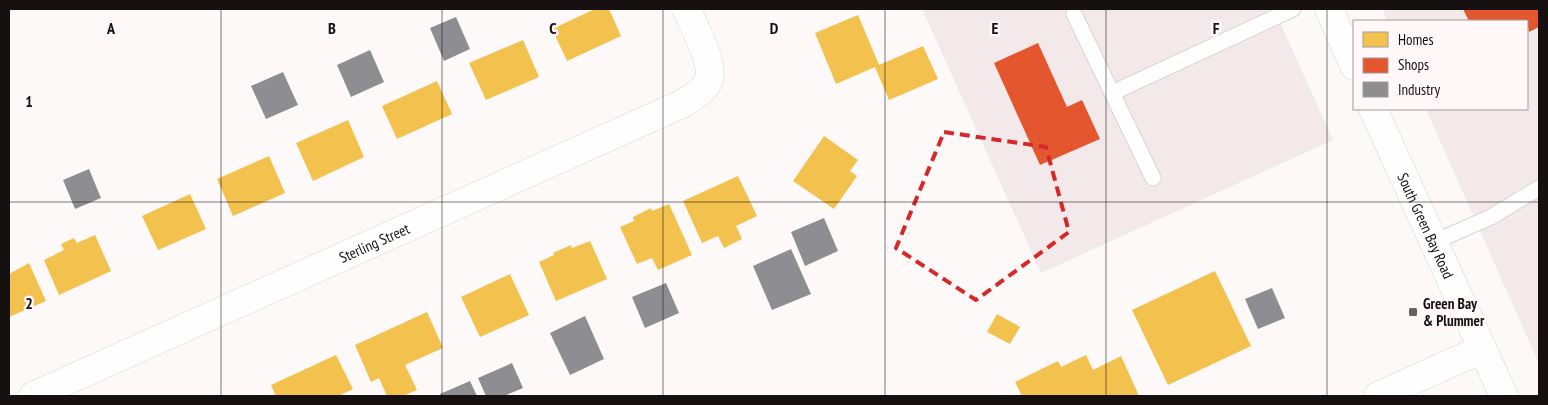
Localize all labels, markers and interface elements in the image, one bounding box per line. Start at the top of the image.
text: A [106,18,116,38]
text: B [328,18,336,38]
text: C [549,18,557,38]
text: D [770,18,779,38]
text: E [992,18,999,38]
text: F [1213,18,1220,38]
legend [1353,20,1528,110]
text: Homes [1398,30,1434,49]
text: Shops [1398,55,1429,74]
text: Industry [1398,80,1440,99]
text: 1 [25,91,33,111]
street label: South Green Bay Road [1394,170,1458,281]
street label: Sterling Street [336,218,412,267]
text: 2 [25,293,33,313]
place label: Green Bay & Plummer [1423,294,1485,330]
marker: Green Bay & Plummer [1407,306,1419,318]

